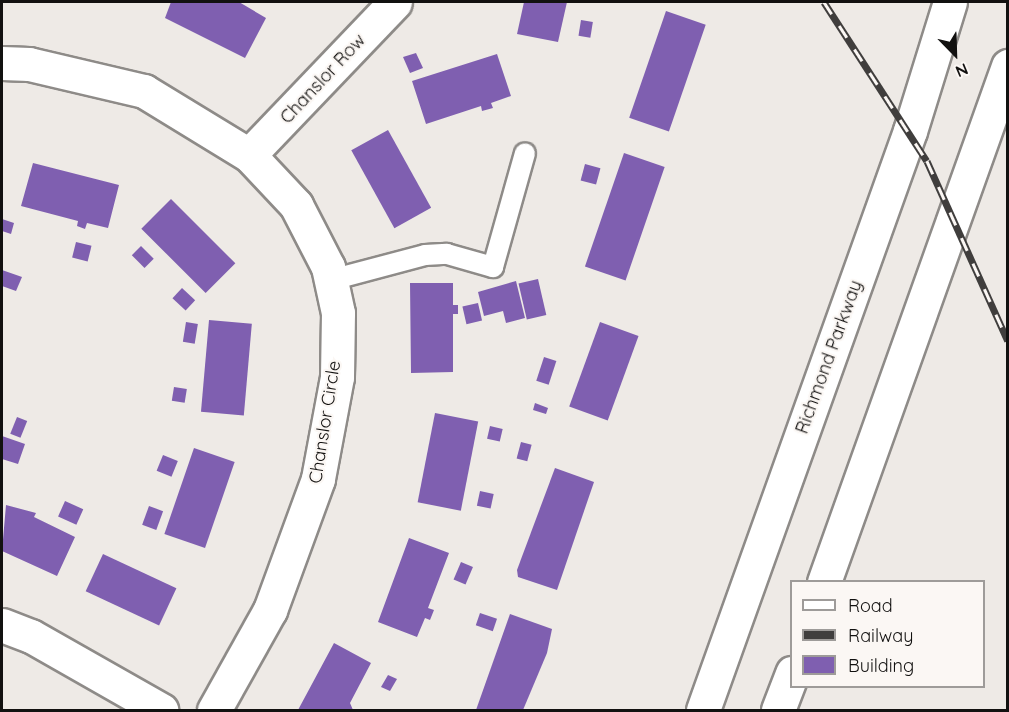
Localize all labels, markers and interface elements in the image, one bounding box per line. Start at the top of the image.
north arrow [925,24,985,84]
street label: Chanslor Row [276,30,370,128]
text: N [953,59,971,82]
street label: Richmond Parkway [791,277,867,437]
street label: Chanslor Circle [305,359,345,485]
legend [790,580,985,688]
text: Road [848,594,893,617]
text: Railway [848,624,914,647]
text: Building [848,654,914,677]

